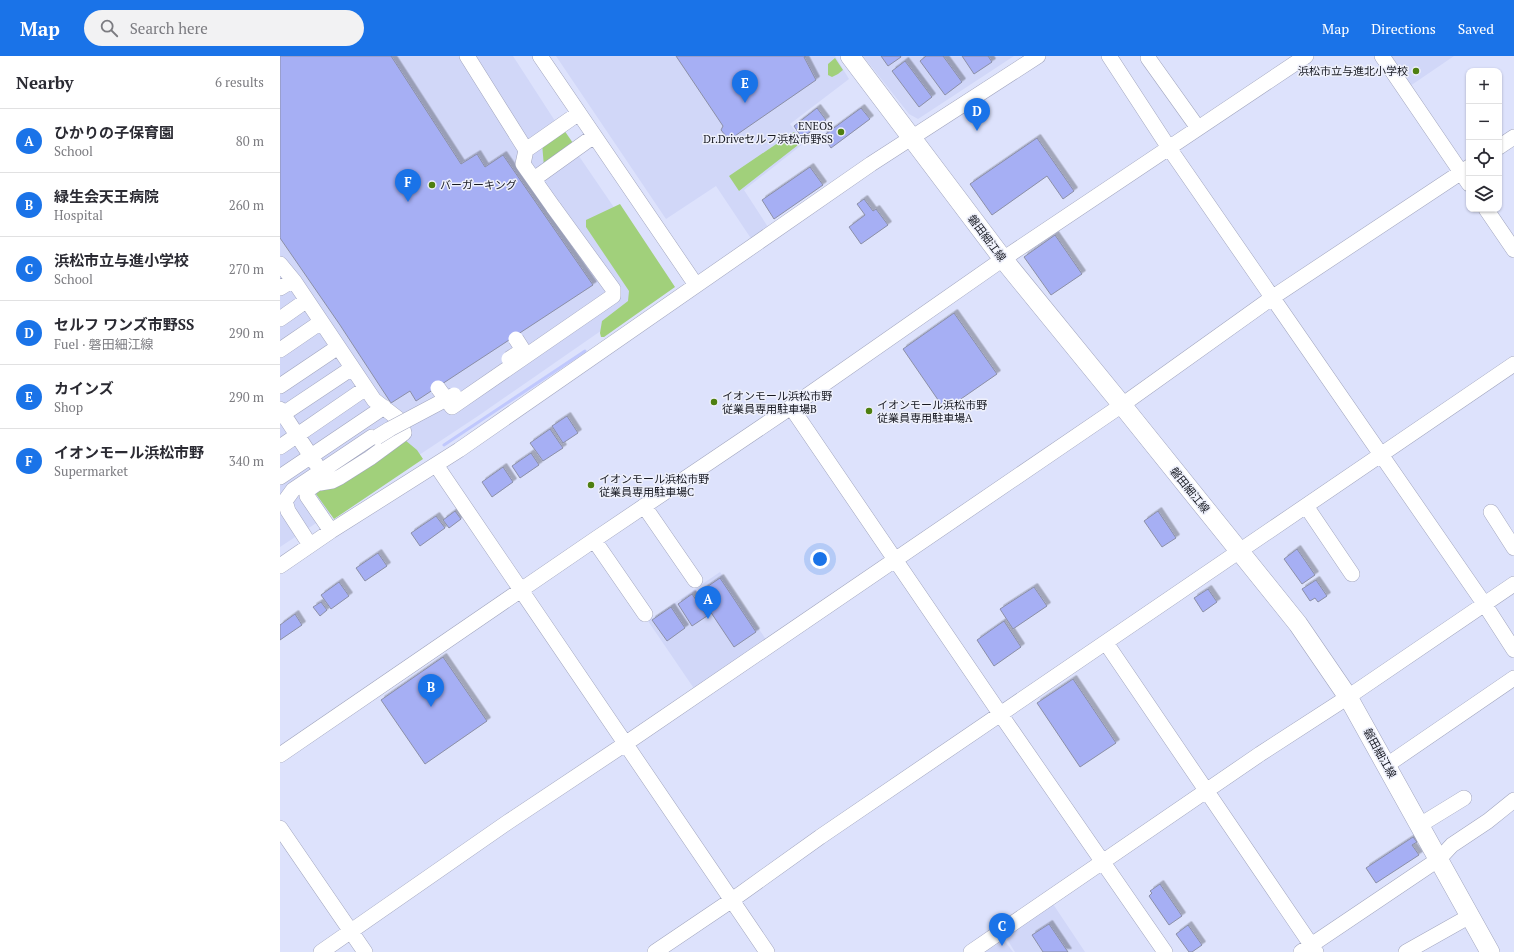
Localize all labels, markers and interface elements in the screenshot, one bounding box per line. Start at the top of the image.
search box [84,10,364,46]
text: Map [20,16,60,41]
icon: search [98,17,120,39]
text: Search here [130,18,208,38]
text: Map [1322,19,1349,38]
text: Directions [1371,19,1436,38]
text: Saved [1458,19,1494,38]
place label: 浜松市立与進北小学校 [1298,64,1408,78]
marker: 浜松市立与進北小学校 [1411,66,1421,76]
map controls [1466,68,1502,212]
button: + [1466,68,1502,104]
pin: E [732,70,758,103]
text: Nearby [16,71,74,94]
text: 6 results [215,73,264,91]
pin: D [964,98,990,131]
button: − [1466,104,1502,140]
place label: ENEOS Dr.Driveセルフ浜松市野SS [703,119,833,146]
text: ひかりの子保育園 [54,122,174,142]
marker: ENEOS Dr.Driveセルフ浜松市野SS [836,127,846,137]
text: A [24,132,34,150]
text: 80 m [236,132,264,150]
button: locate [1466,140,1502,176]
text: School [54,142,93,160]
pin: F [395,169,421,202]
button: layers [1466,176,1502,212]
place label: バーガーキング [440,178,517,192]
marker: バーガーキング [427,180,437,190]
text: 緑生会天王病院 [54,186,159,206]
text: B [25,196,33,214]
text: 260 m [229,196,264,214]
text: Hospital [54,206,103,224]
street label: 磐田細江線 [965,212,1009,264]
text: 浜松市立与進小学校 [54,250,189,270]
text: C [25,260,33,278]
text: 270 m [229,260,264,278]
text: School [54,270,93,288]
text: セルフ ワンズ市野SS [54,314,195,334]
text: D [24,324,34,342]
text: 290 m [229,324,264,342]
text: Fuel · 磐田細江線 [54,335,153,353]
text: カインズ [54,378,114,398]
text: E [25,388,33,406]
text: 290 m [229,388,264,406]
place label: イオンモール浜松市野 従業員専用駐車場B [722,389,832,416]
marker: イオンモール浜松市野 従業員専用駐車場B [709,397,719,407]
text: Shop [54,398,83,416]
place label: イオンモール浜松市野 従業員専用駐車場A [877,398,987,425]
marker: イオンモール浜松市野 従業員専用駐車場A [864,406,874,416]
text: イオンモール浜松市野 [54,442,204,462]
text: F [25,452,33,470]
text: 340 m [229,452,264,470]
text: Supermarket [54,462,128,480]
street label: 磐田細江線 [1167,464,1213,516]
place label: イオンモール浜松市野 従業員専用駐車場C [599,472,709,499]
marker: イオンモール浜松市野 従業員専用駐車場C [586,480,596,490]
your location [810,549,830,569]
pin: A [695,586,721,619]
pin: B [418,674,444,707]
street label: 磐田細江線 [1361,726,1399,780]
pin: C [989,913,1015,946]

